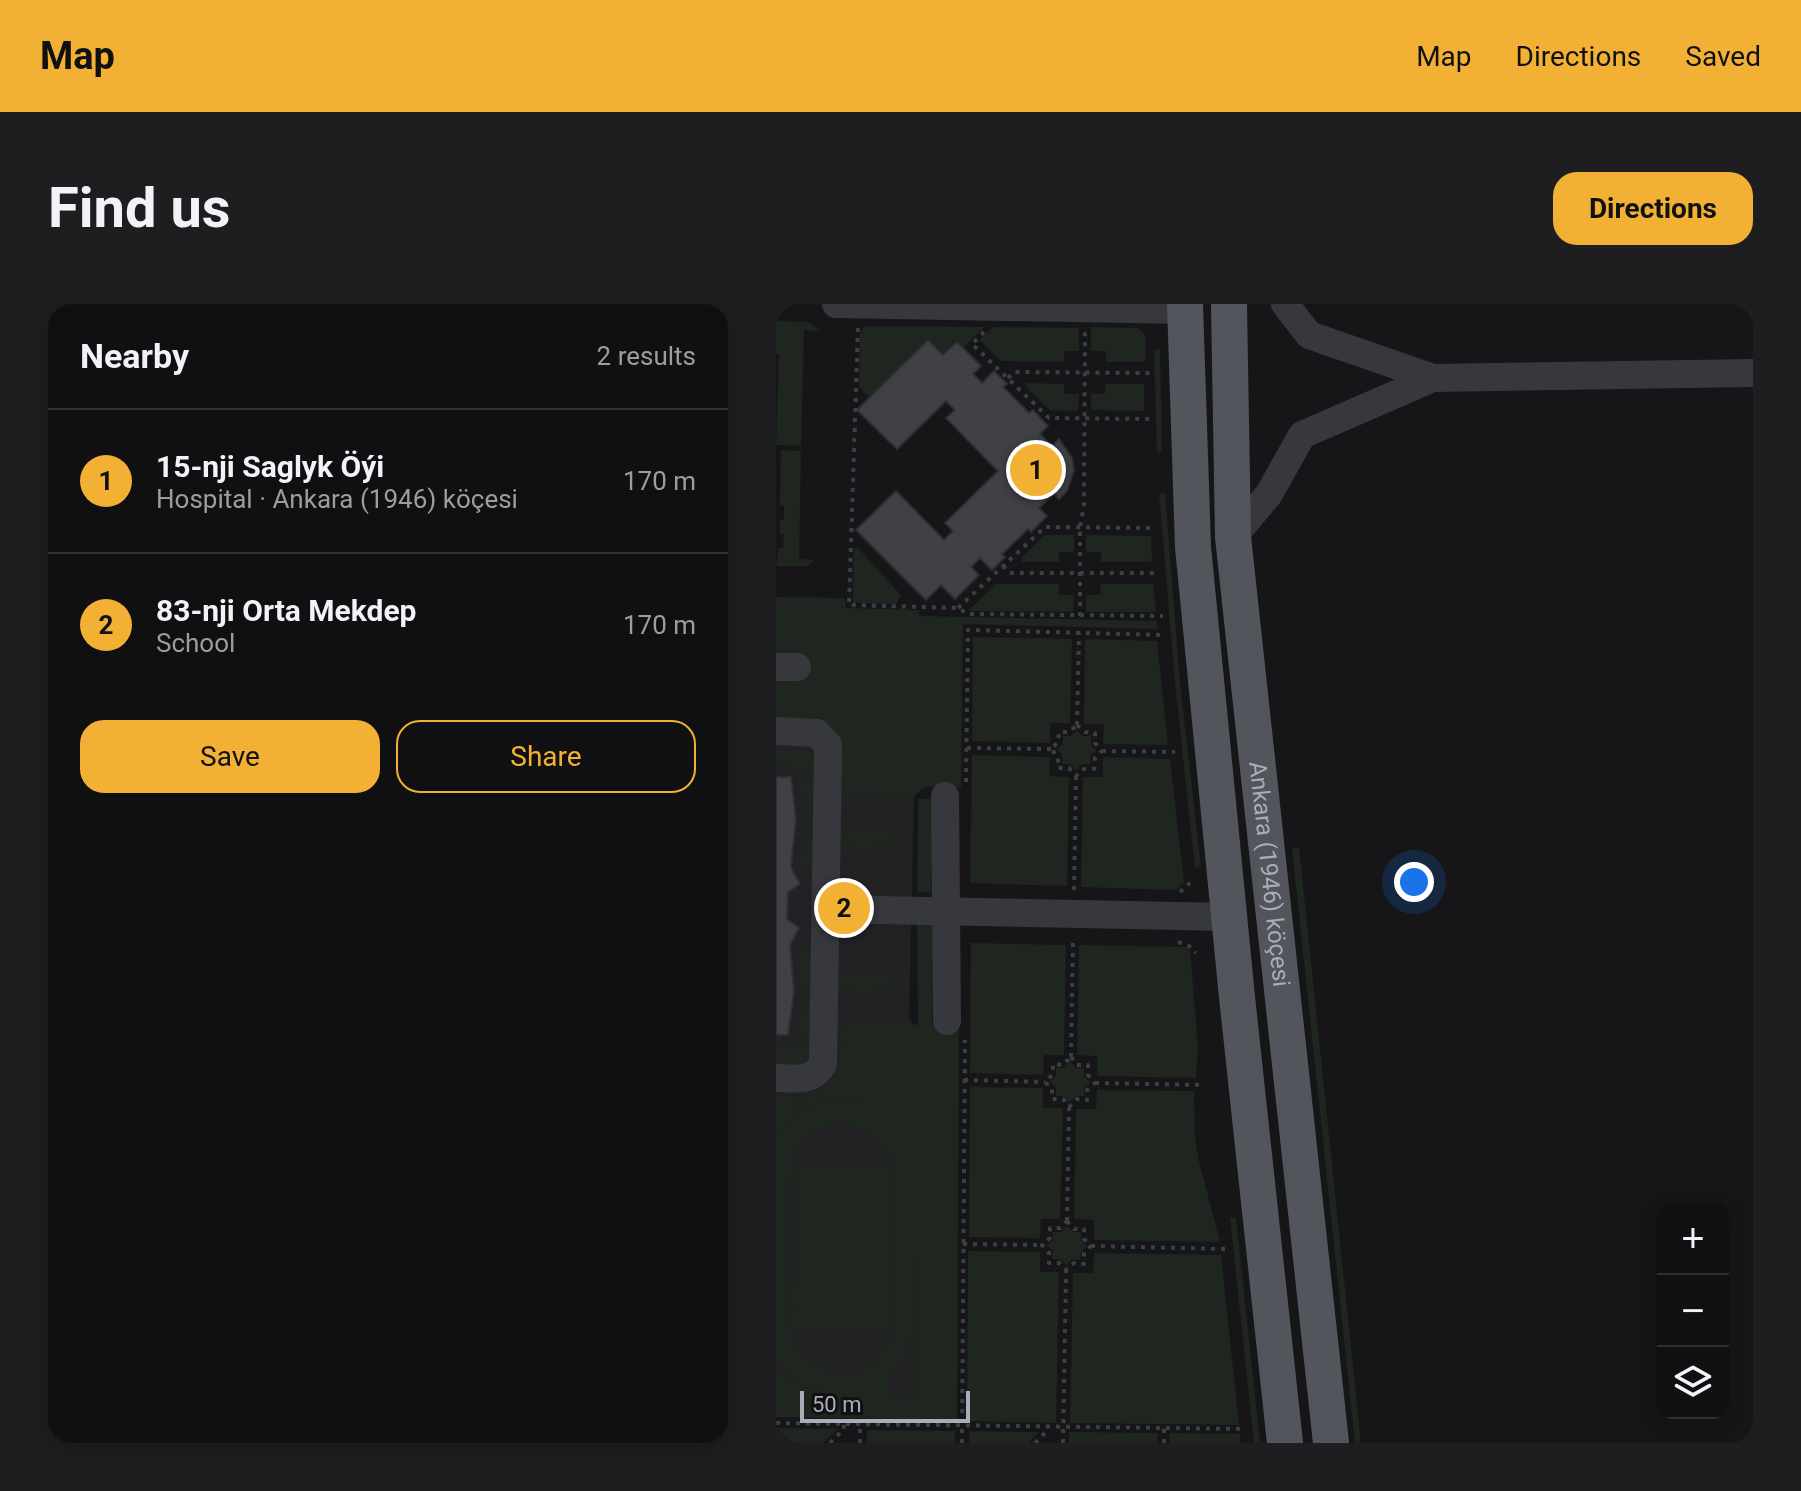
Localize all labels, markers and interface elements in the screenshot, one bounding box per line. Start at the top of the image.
text: Map [40,34,115,78]
text: Map [1416,40,1472,73]
text: Directions [1516,40,1641,73]
text: Saved [1685,40,1761,73]
button: Directions [1553,172,1753,245]
text: Find us [48,175,231,241]
text: Nearby [80,336,189,376]
text: 2 results [597,341,696,371]
pin: 1 [1010,440,1062,500]
text: 15-nji Saglyk Öýi [156,449,384,484]
text: 1 [99,466,113,496]
text: 170 m [623,466,696,496]
text: Hospital · Ankara (1946) köçesi [156,484,518,514]
text: 83-nji Orta Mekdep [156,593,417,628]
text: 2 [99,610,113,640]
text: 170 m [623,610,696,640]
text: School [156,628,235,658]
button: Save [80,720,380,793]
button: Share [396,720,696,793]
street label: Ankara (1946) köçesi [1243,760,1296,988]
your location [1394,862,1434,902]
pin: 2 [818,878,870,938]
map controls [1657,1203,1729,1419]
button: + [1657,1203,1729,1275]
button: − [1657,1275,1729,1347]
button: layers [1657,1347,1729,1419]
scale bar [800,1387,970,1423]
text: 50 m [812,1392,861,1417]

